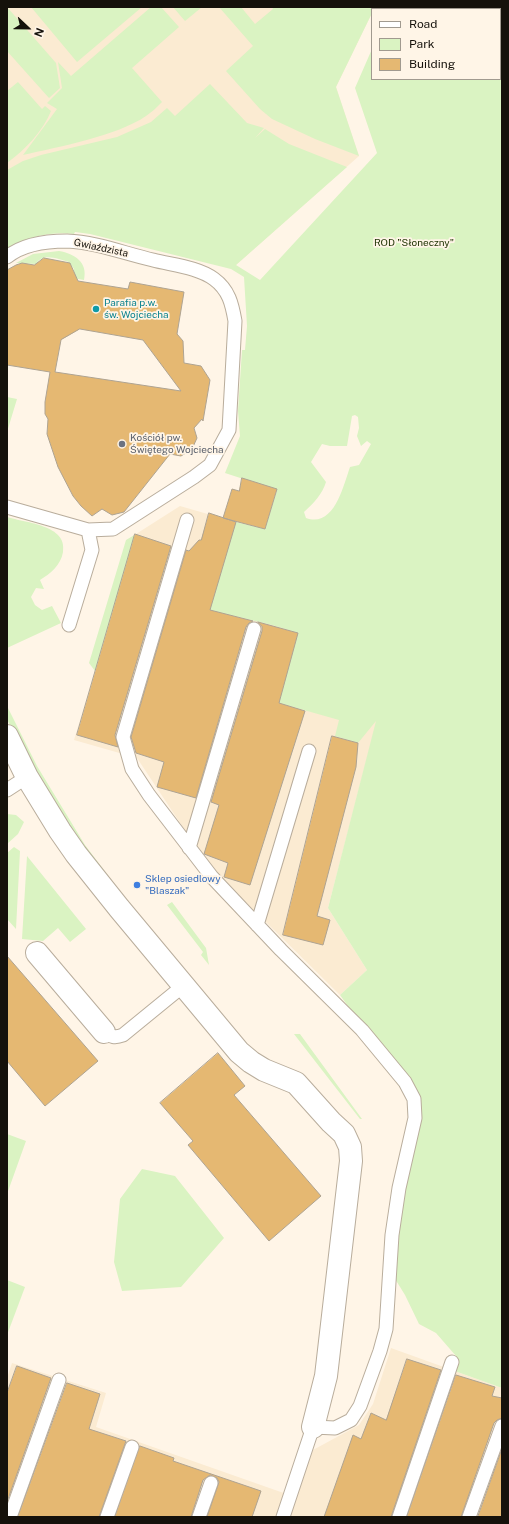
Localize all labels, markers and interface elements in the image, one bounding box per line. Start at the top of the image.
north arrow [8,8,48,48]
legend [371,8,501,80]
text: Road [409,17,437,31]
text: N [32,26,46,39]
text: Park [409,37,435,51]
text: Building [409,57,455,71]
street label: Gwiaździsta [73,236,129,260]
park label: ROD "Słoneczny" [374,237,454,249]
place label: Parafia p.w. św. Wojciecha [104,297,169,320]
marker: Parafia p.w. św. Wojciecha [91,304,101,314]
place label: Kościół pw. Świętego Wojciecha [130,432,224,456]
marker: Kościół pw. Świętego Wojciecha [117,439,127,449]
place label: Sklep osiedlowy "Blaszak" [145,873,221,896]
marker: Sklep osiedlowy "Blaszak" [132,880,142,890]

